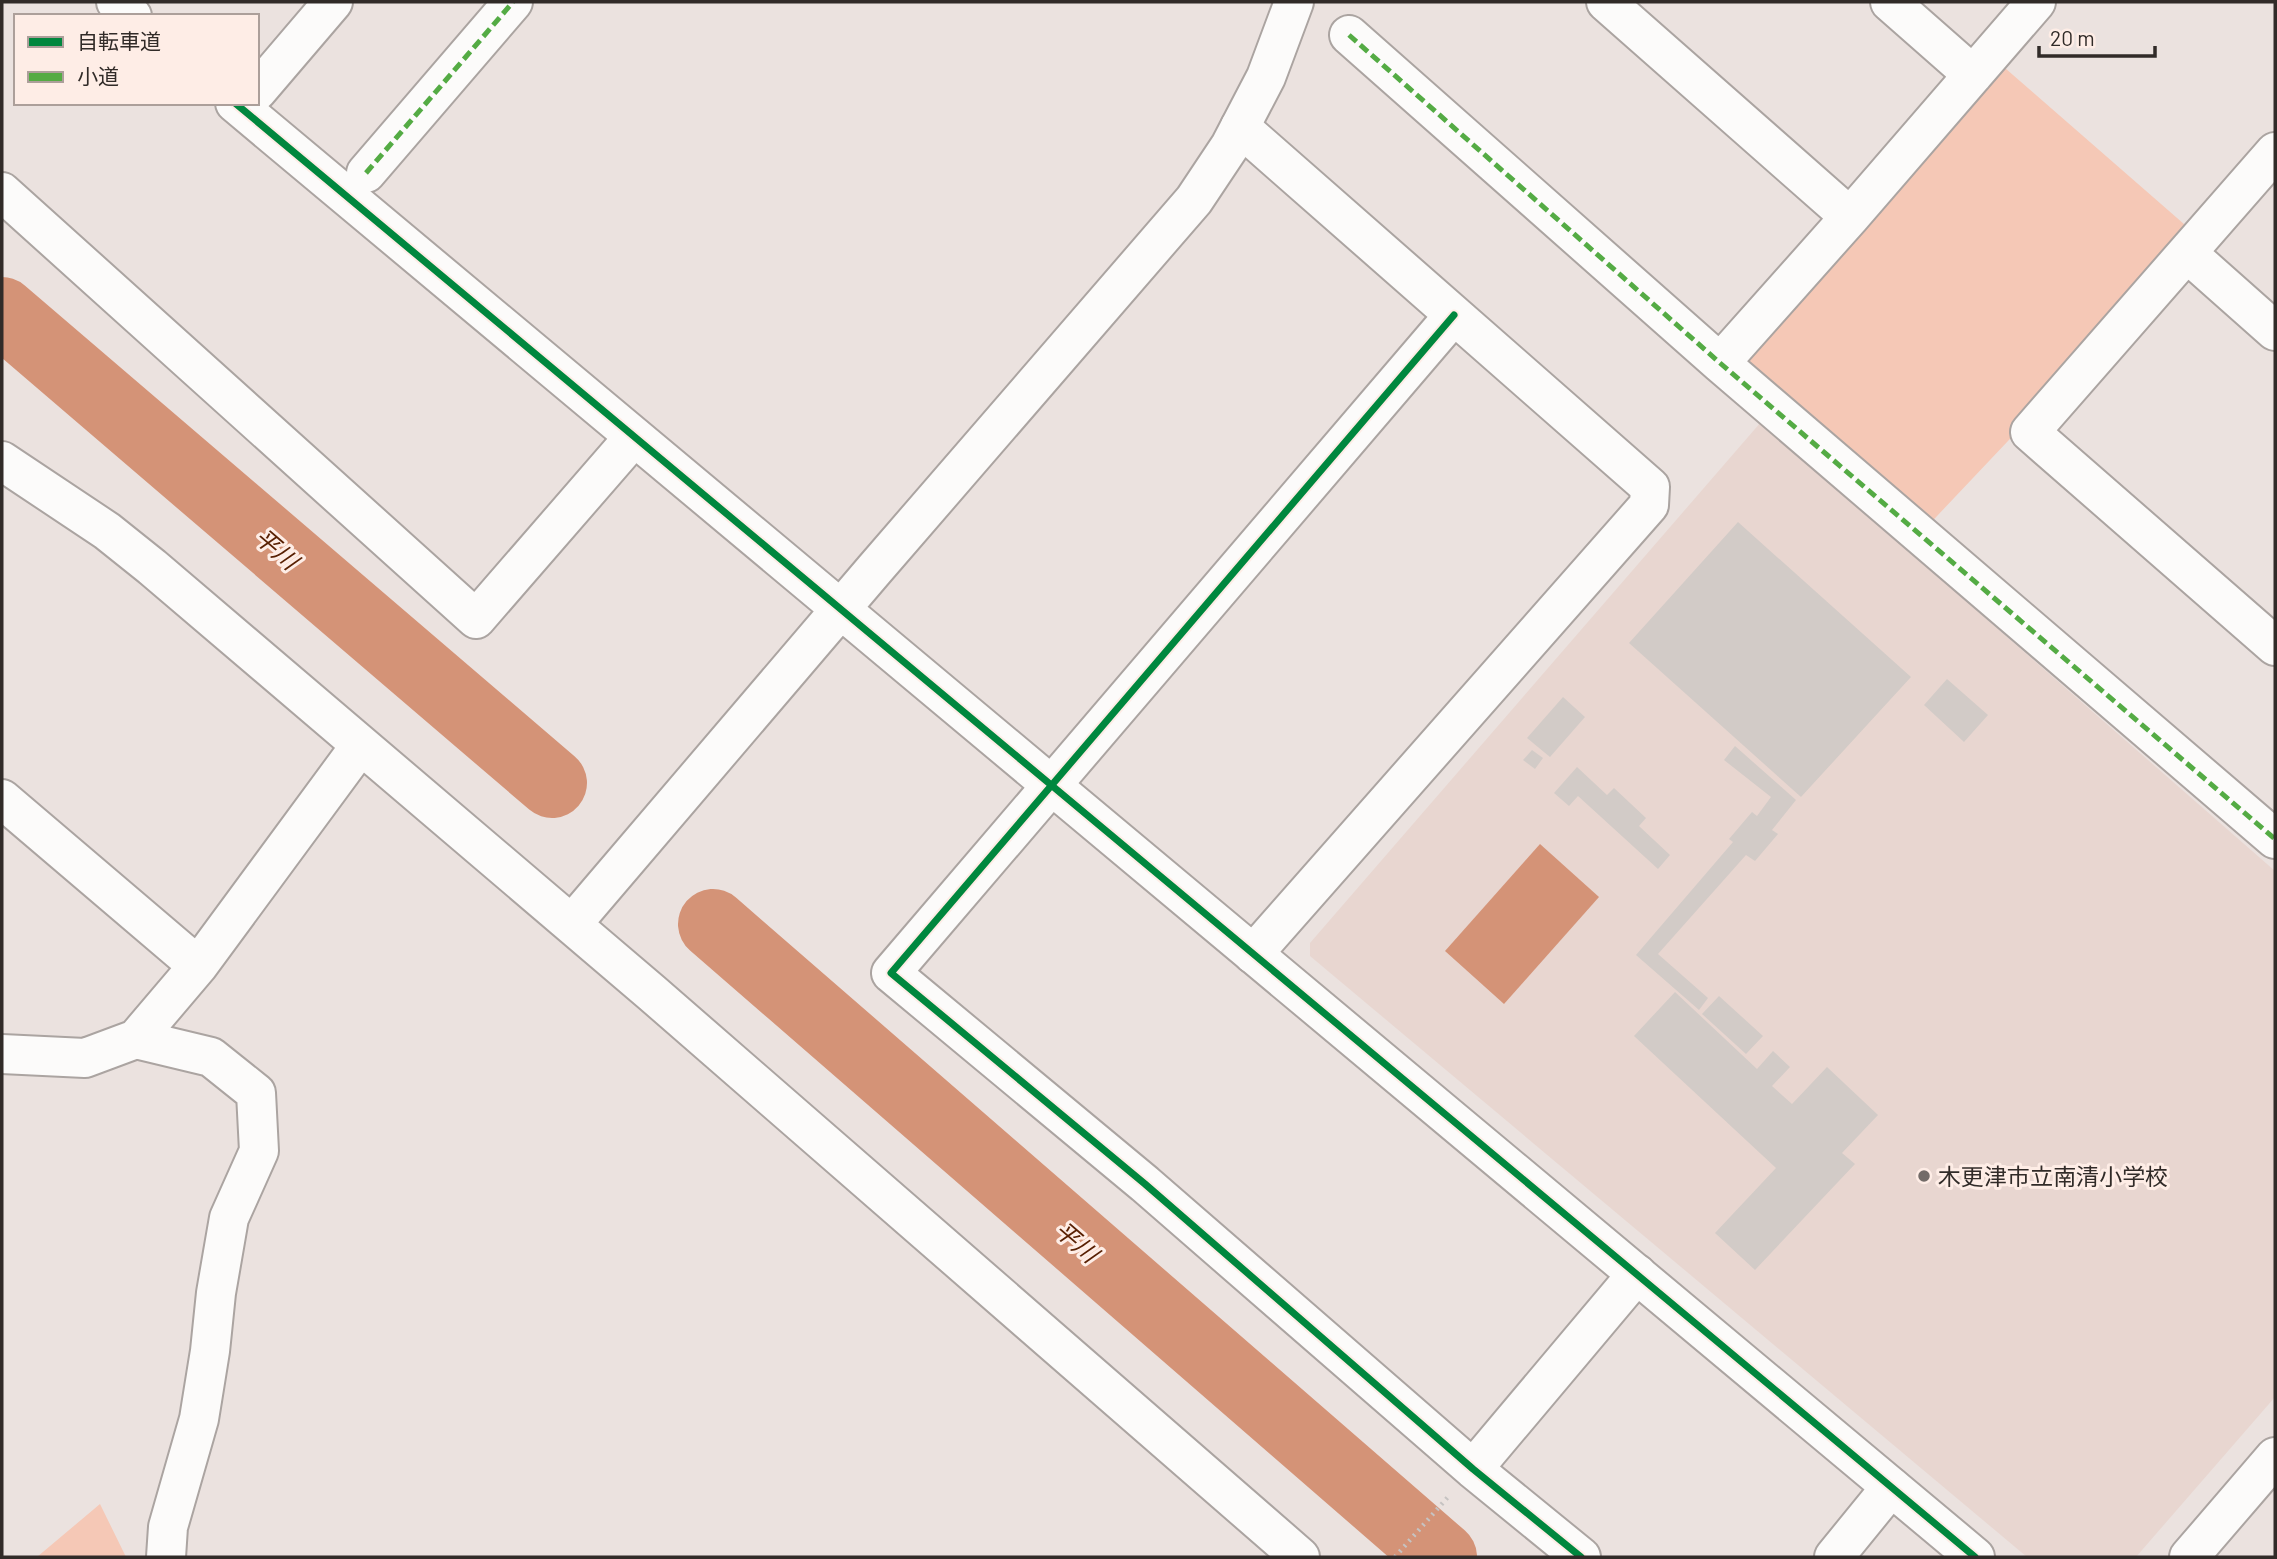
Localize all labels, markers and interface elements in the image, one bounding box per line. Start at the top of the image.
legend [14,14,259,105]
scale bar [2039,14,2154,58]
text: 20 m [2050,25,2095,50]
text: 自転車道 [77,28,161,53]
text: 小道 [77,63,119,88]
water label: 平川 [249,521,307,577]
place label: 木更津市立南清小学校 [1938,1162,2168,1190]
marker: 木更津市立南清小学校 [1916,1168,1932,1184]
water label: 平川 [1049,1214,1107,1270]

